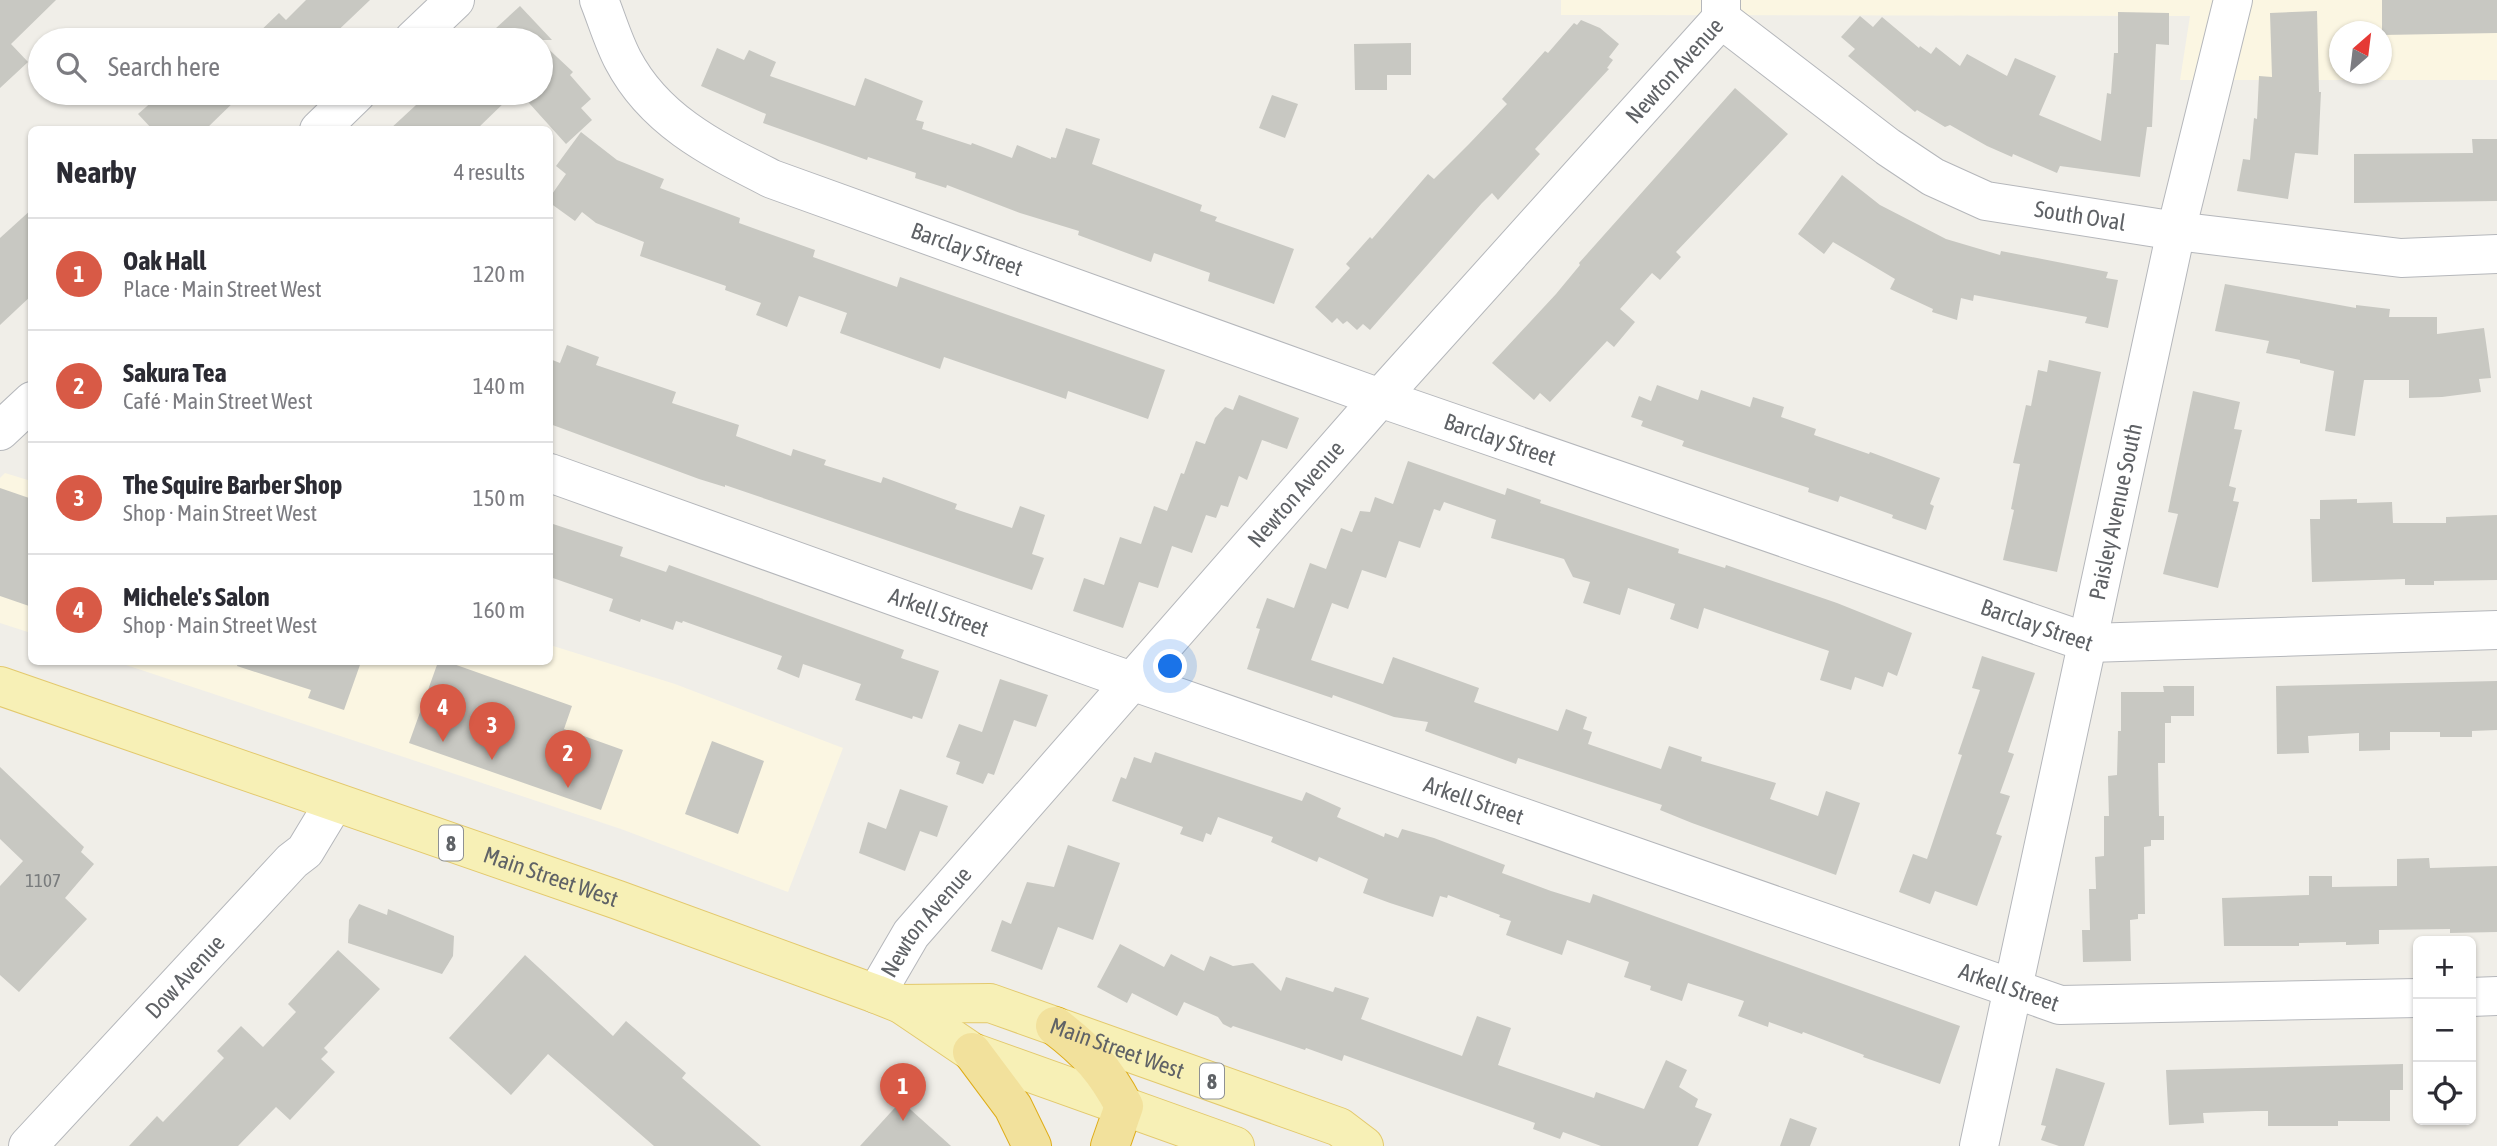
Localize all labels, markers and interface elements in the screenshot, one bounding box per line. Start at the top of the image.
street label: Newton Avenue [1620,13,1729,129]
north arrow [2329,21,2392,84]
search box [28,28,553,105]
icon: search [52,48,90,86]
text: Search here [108,52,220,82]
text: Nearby [56,155,136,189]
text: 4 results [454,159,525,185]
street label: South Oval [2033,196,2128,236]
street label: Barclay Street [908,217,1026,281]
text: Oak Hall [123,246,206,276]
text: 1 [74,261,84,287]
text: 120 m [473,261,525,287]
text: Place · Main Street West [123,276,322,302]
text: Sakura Tea [123,358,227,388]
text: 2 [74,373,84,399]
text: 140 m [473,373,525,399]
text: Café · Main Street West [123,388,313,414]
street label: Barclay Street [1441,408,1559,471]
street label: Paisley Avenue South [2084,421,2147,602]
street label: Newton Avenue [1242,436,1349,553]
text: The Squire Barber Shop [123,470,342,500]
text: 3 [74,485,84,511]
text: 150 m [473,485,525,511]
text: Shop · Main Street West [123,500,317,526]
text: Michele's Salon [123,582,270,612]
street label: Arkell Street [885,582,992,642]
street label: Barclay Street [1977,594,2096,656]
text: 4 [74,597,84,623]
text: 160 m [473,597,525,623]
text: Shop · Main Street West [123,612,317,638]
your location [1153,649,1187,683]
pin: 4 [420,684,466,742]
pin: 3 [469,702,515,760]
pin: 2 [545,730,591,788]
street label: Arkell Street [1420,771,1527,830]
road number: 8 [439,826,463,860]
street label: Main Street West [480,841,622,912]
street label: Newton Avenue [876,862,977,982]
house number: 1107 [25,869,61,891]
street label: Dow Avenue [140,930,230,1024]
map controls [2413,936,2476,1125]
button: + [2413,936,2476,999]
street label: Arkell Street [1956,958,2062,1017]
button: − [2413,999,2476,1062]
street label: Main Street West [1047,1012,1188,1084]
button: locate [2413,1062,2476,1125]
pin: 1 [880,1063,926,1121]
road number: 8 [1200,1064,1224,1098]

